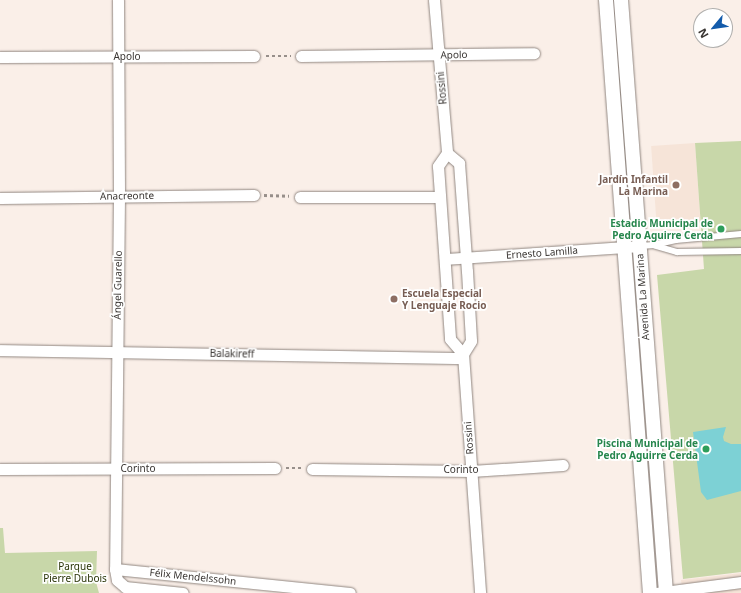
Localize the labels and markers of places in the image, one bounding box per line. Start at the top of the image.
place label: Jardín Infantil La Marina [599,173,668,196]
marker: Jardín Infantil La Marina [671,180,681,190]
place label: Estadio Municipal de Pedro Aguirre Cerda [610,217,713,240]
marker: Estadio Municipal de Pedro Aguirre Cerda [716,224,726,234]
place label: Escuela Especial Y Lenguaje Rocio [402,287,486,310]
marker: Escuela Especial Y Lenguaje Rocio [389,294,399,304]
place label: Piscina Municipal de Pedro Aguirre Cerda [597,437,698,460]
marker: Piscina Municipal de Pedro Aguirre Cerda [701,444,711,454]

